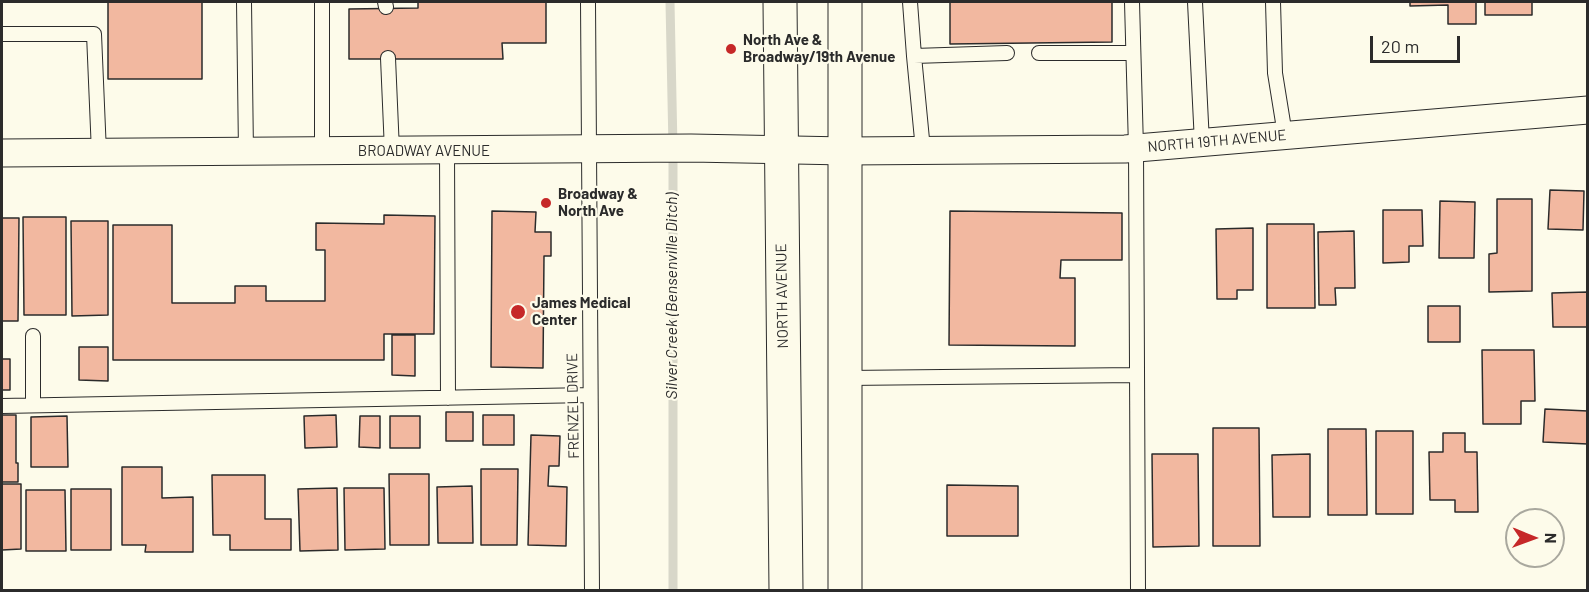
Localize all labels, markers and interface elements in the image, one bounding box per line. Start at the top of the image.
scale bar [1373,24,1463,62]
place label: North Ave & Broadway/19th Avenue [743,31,895,66]
text: 20 m [1381,35,1419,57]
marker: North Ave & Broadway/19th Avenue [724,42,738,56]
street label: NORTH 19TH AVENUE [1147,126,1287,156]
street label: BROADWAY AVENUE [358,142,490,160]
place label: Broadway & North Ave [558,185,638,220]
water label: Silver Creek (Bensenville Ditch) [662,193,682,399]
marker: Broadway & North Ave [539,196,553,210]
street label: NORTH AVENUE [772,243,792,349]
place label: James Medical Center [532,294,631,329]
marker: James Medical Center [509,303,527,321]
street label: FRENZEL DRIVE [563,353,583,459]
north arrow [1505,508,1565,568]
text: N [1542,533,1561,544]

